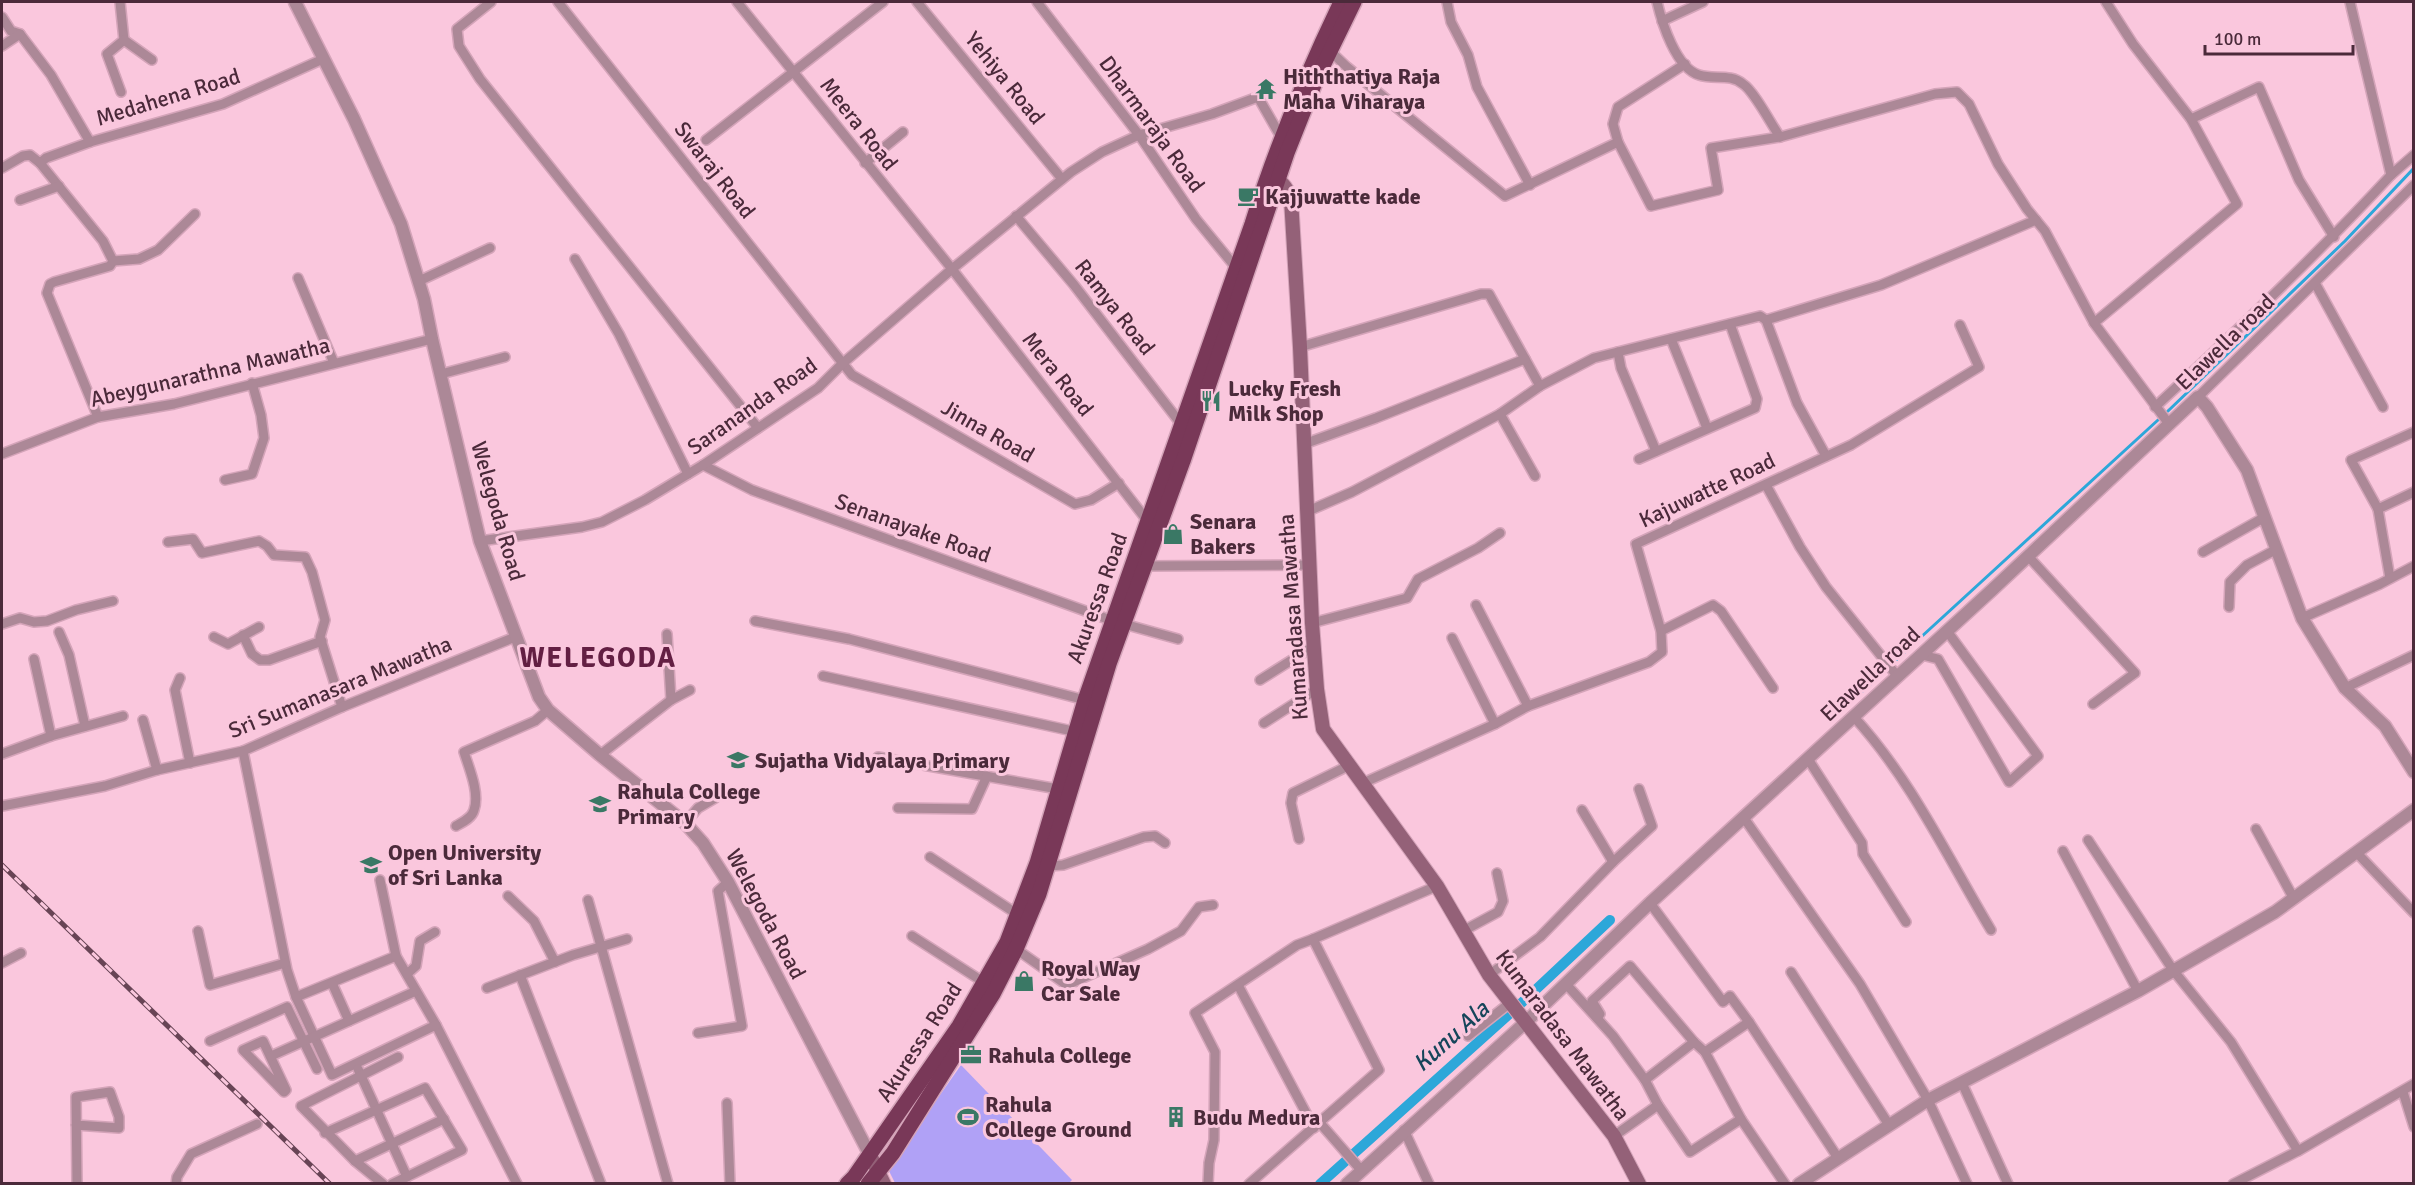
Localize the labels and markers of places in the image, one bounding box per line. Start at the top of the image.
place label: Hiththatiya Raja Maha Viharaya [1283,63,1440,115]
temple icon: Hiththatiya Raja Maha Viharaya [1254,77,1278,101]
place label: Kajjuwatte kade [1265,183,1421,210]
cafe icon: Kajjuwatte kade [1236,184,1260,208]
place label: Lucky Fresh Milk Shop [1228,375,1341,427]
restaurant icon: Lucky Fresh Milk Shop [1199,389,1223,413]
place label: Senara Bakers [1190,508,1256,560]
shop icon: Senara Bakers [1161,522,1185,546]
place label: Sujatha Vidyalaya Primary [755,747,1010,774]
school or university icon: Sujatha Vidyalaya Primary [726,748,750,772]
place label: Rahula College Primary [617,778,761,830]
school or university icon: Rahula College Primary [588,792,612,816]
place label: Open University of Sri Lanka [388,839,541,891]
school or university icon: Open University of Sri Lanka [359,853,383,877]
place label: Royal Way Car Sale [1041,955,1140,1007]
shop icon: Royal Way Car Sale [1012,969,1036,993]
place label: Rahula College [988,1042,1132,1069]
office icon: Rahula College [959,1043,983,1067]
place label: Rahula College Ground [985,1091,1132,1143]
place label: Budu Medura [1193,1104,1320,1131]
sports icon: Rahula College Ground [956,1105,980,1129]
building icon: Budu Medura [1164,1105,1188,1129]

